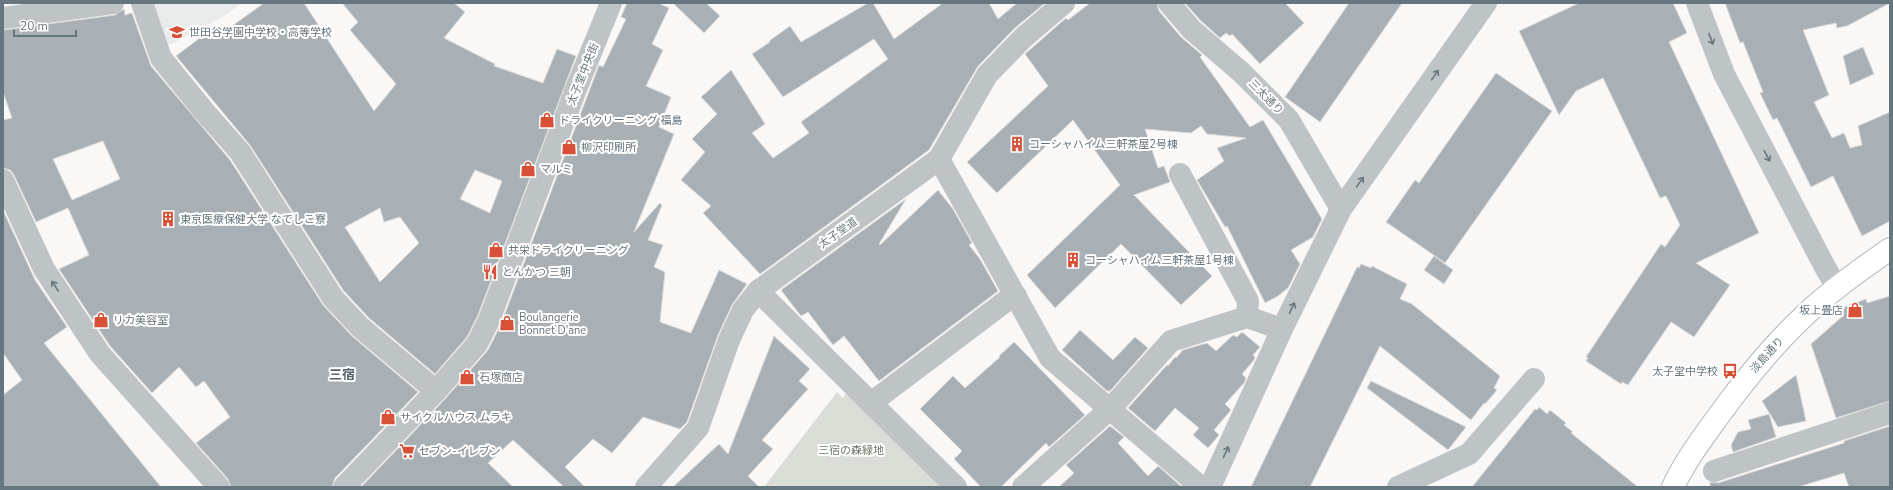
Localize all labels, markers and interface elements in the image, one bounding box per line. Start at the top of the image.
scale bar [14,12,76,38]
text: 20 m [20,18,48,34]
school or university icon: 世田谷学園中学校・高等学校 [168,23,186,41]
place label: 世田谷学園中学校・高等学校 [189,25,332,40]
one-way arrow [1707,33,1715,45]
street label: 太子堂中央街 [564,41,602,107]
one-way arrow [1431,70,1439,81]
street label: 三太通り [1245,76,1287,118]
shop icon: ドライクリーニング 福島 [538,111,556,129]
place label: ドライクリーニング 福島 [559,113,683,128]
building icon: コーシャハイム三軒茶屋2号棟 [1008,135,1026,153]
place label: コーシャハイム三軒茶屋2号棟 [1029,137,1178,152]
shop icon: 柳沢印刷所 [560,138,578,156]
place label: 柳沢印刷所 [581,140,637,155]
one-way arrow [1764,150,1771,162]
shop icon: マルミ [519,160,537,178]
place label: マルミ [540,162,573,177]
one-way arrow [1356,176,1364,187]
building icon: 東京医療保健大学 なでしこ寮 [159,210,177,228]
place label: 東京医療保健大学 なでしこ寮 [180,212,326,227]
street label: 太子堂道 [816,214,860,252]
shop icon: 共栄ドライクリーニング [487,241,505,259]
place label: 共栄ドライクリーニング [508,243,629,258]
building icon: コーシャハイム三軒茶屋1号棟 [1064,251,1082,269]
place label: コーシャハイム三軒茶屋1号棟 [1085,253,1234,268]
restaurant icon: とんかつ 三朝 [481,263,499,281]
place label: とんかつ 三朝 [502,265,571,280]
one-way arrow [51,281,59,292]
shop icon: 坂上畳店 [1846,301,1864,319]
one-way arrow [1289,302,1296,314]
place label: 坂上畳店 [1799,303,1843,318]
place label: Boulangerie Bonnet D'ane [519,310,586,338]
shop icon: リカ美容室 [92,311,110,329]
place label: リカ美容室 [113,313,168,328]
shop icon: Boulangerie Bonnet D'ane [498,314,516,332]
street label: 淡島通り [1747,334,1787,376]
bus stop icon: 太子堂中学校 [1721,362,1739,380]
place label: 太子堂中学校 [1652,364,1718,379]
district label: 三宿 [329,366,355,384]
shop icon: 石塚商店 [458,368,476,386]
place label: 石塚商店 [479,370,523,385]
shop icon: サイクルハウス ムラキ [379,408,397,426]
place label: サイクルハウス ムラキ [400,410,512,425]
supermarket icon: セブン-イレブン [398,442,416,460]
park label: 三宿の森緑地 [818,443,884,458]
place label: セブン-イレブン [419,444,501,459]
one-way arrow [1223,446,1230,458]

